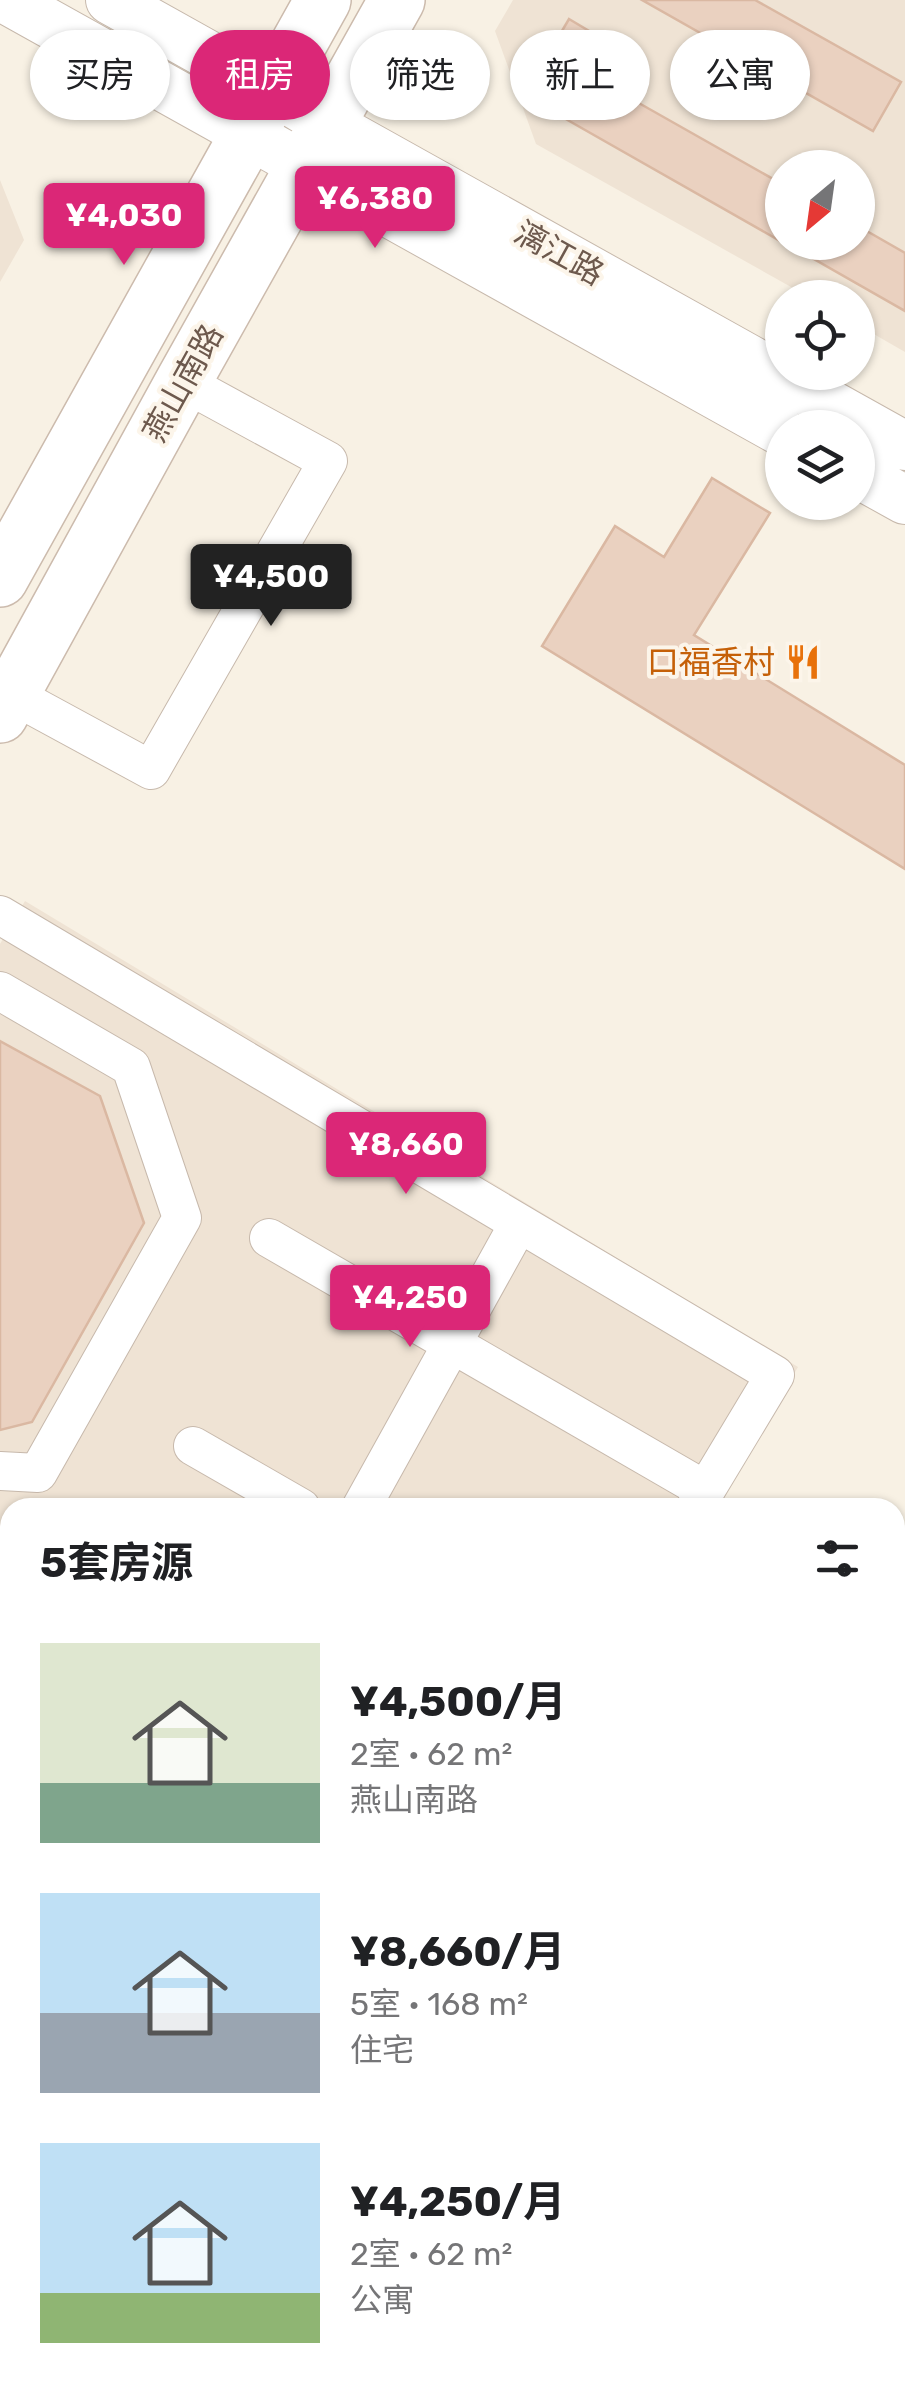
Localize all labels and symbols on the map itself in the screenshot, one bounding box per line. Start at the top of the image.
north arrow [765,150,875,260]
pin: ¥6,380 [294,166,456,251]
pin: ¥4,030 [43,183,205,268]
street label: 漓江路 [508,213,610,293]
street label: 燕山南路 [135,318,231,448]
pin: ¥4,500 [190,544,352,629]
place label: 口福香村 [647,643,775,681]
restaurant icon: 口福香村 [784,643,822,681]
pin: ¥8,660 [325,1112,487,1197]
pin: ¥4,250 [329,1265,491,1350]

